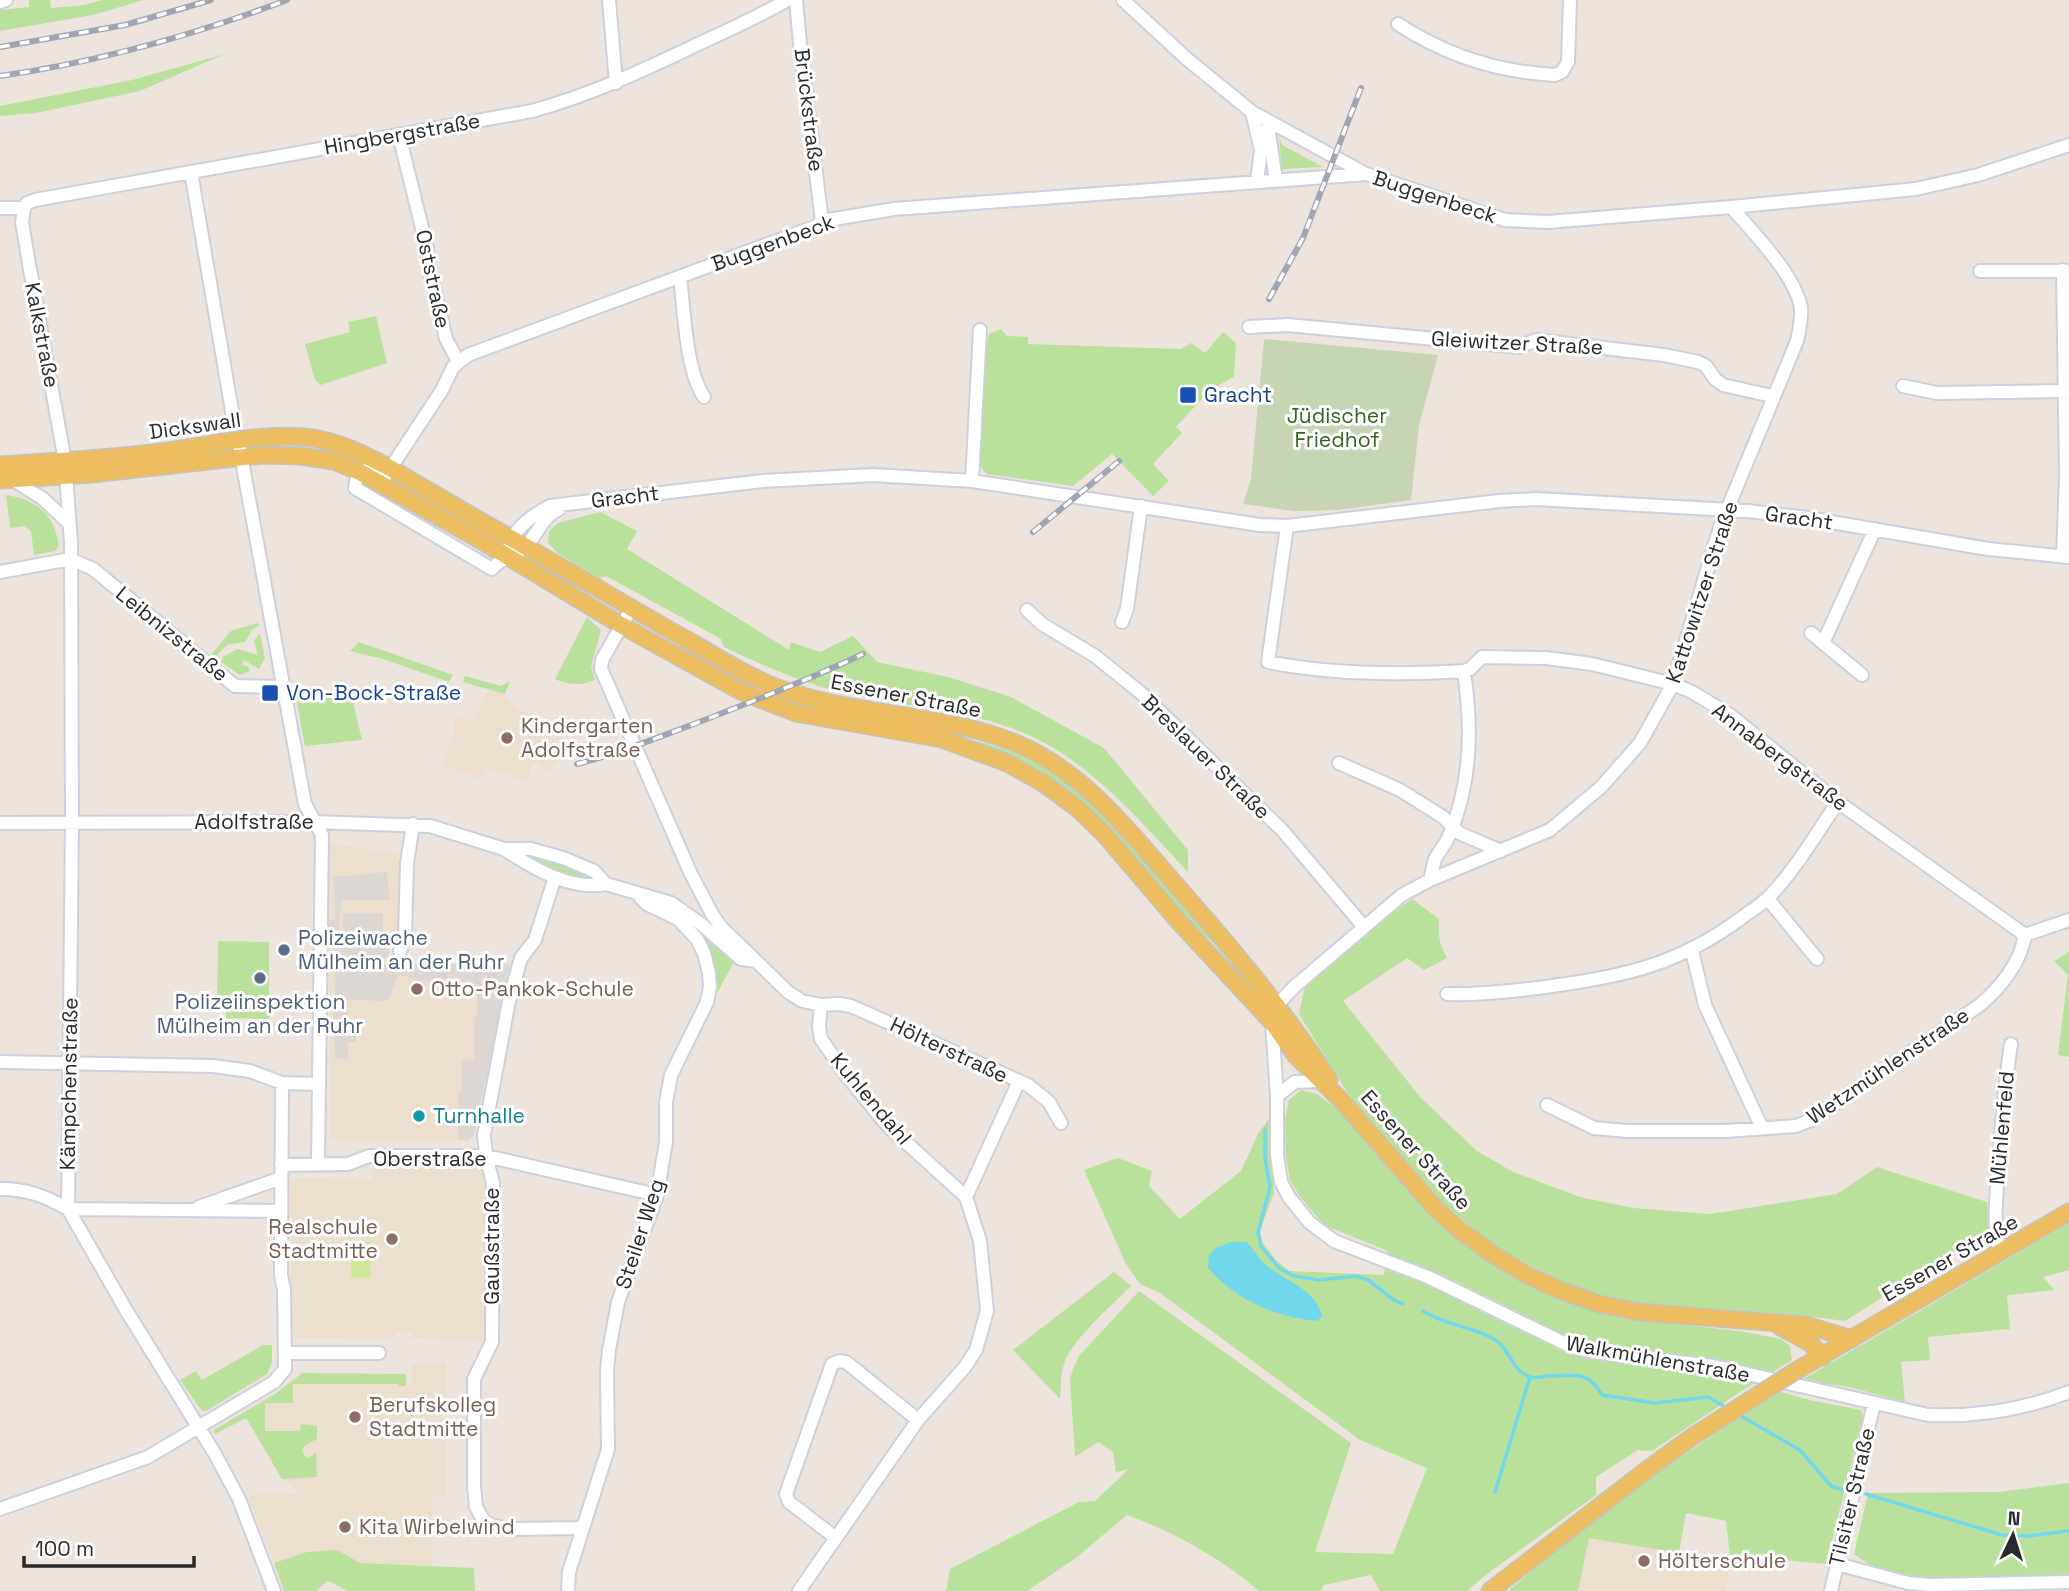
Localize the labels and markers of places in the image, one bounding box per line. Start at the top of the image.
place label: Gracht [1204,381,1272,408]
marker: Gracht [1178,385,1198,405]
place label: Von-Bock-Straße [286,679,461,706]
marker: Von-Bock-Straße [260,683,280,703]
place label: Kindergarten Adolfstraße [521,712,653,763]
marker: Kindergarten Adolfstraße [499,730,515,746]
place label: Polizeiwache Mülheim an der Ruhr [298,924,505,975]
marker: Polizeiwache Mülheim an der Ruhr [276,942,292,958]
marker: Polizeiinspektion Mülheim an der Ruhr [252,970,268,986]
place label: Otto-Pankok-Schule [431,975,634,1002]
marker: Otto-Pankok-Schule [409,981,425,997]
place label: Polizeiinspektion Mülheim an der Ruhr [157,988,363,1039]
place label: Turnhalle [433,1102,525,1129]
marker: Turnhalle [411,1108,427,1124]
place label: Realschule Stadtmitte [268,1213,378,1264]
marker: Realschule Stadtmitte [384,1231,400,1247]
place label: Berufskolleg Stadtmitte [369,1391,496,1442]
marker: Berufskolleg Stadtmitte [347,1409,363,1425]
place label: Kita Wirbelwind [359,1513,515,1540]
marker: Kita Wirbelwind [337,1519,353,1535]
place label: Hölterschule [1658,1547,1786,1574]
marker: Hölterschule [1636,1553,1652,1569]

